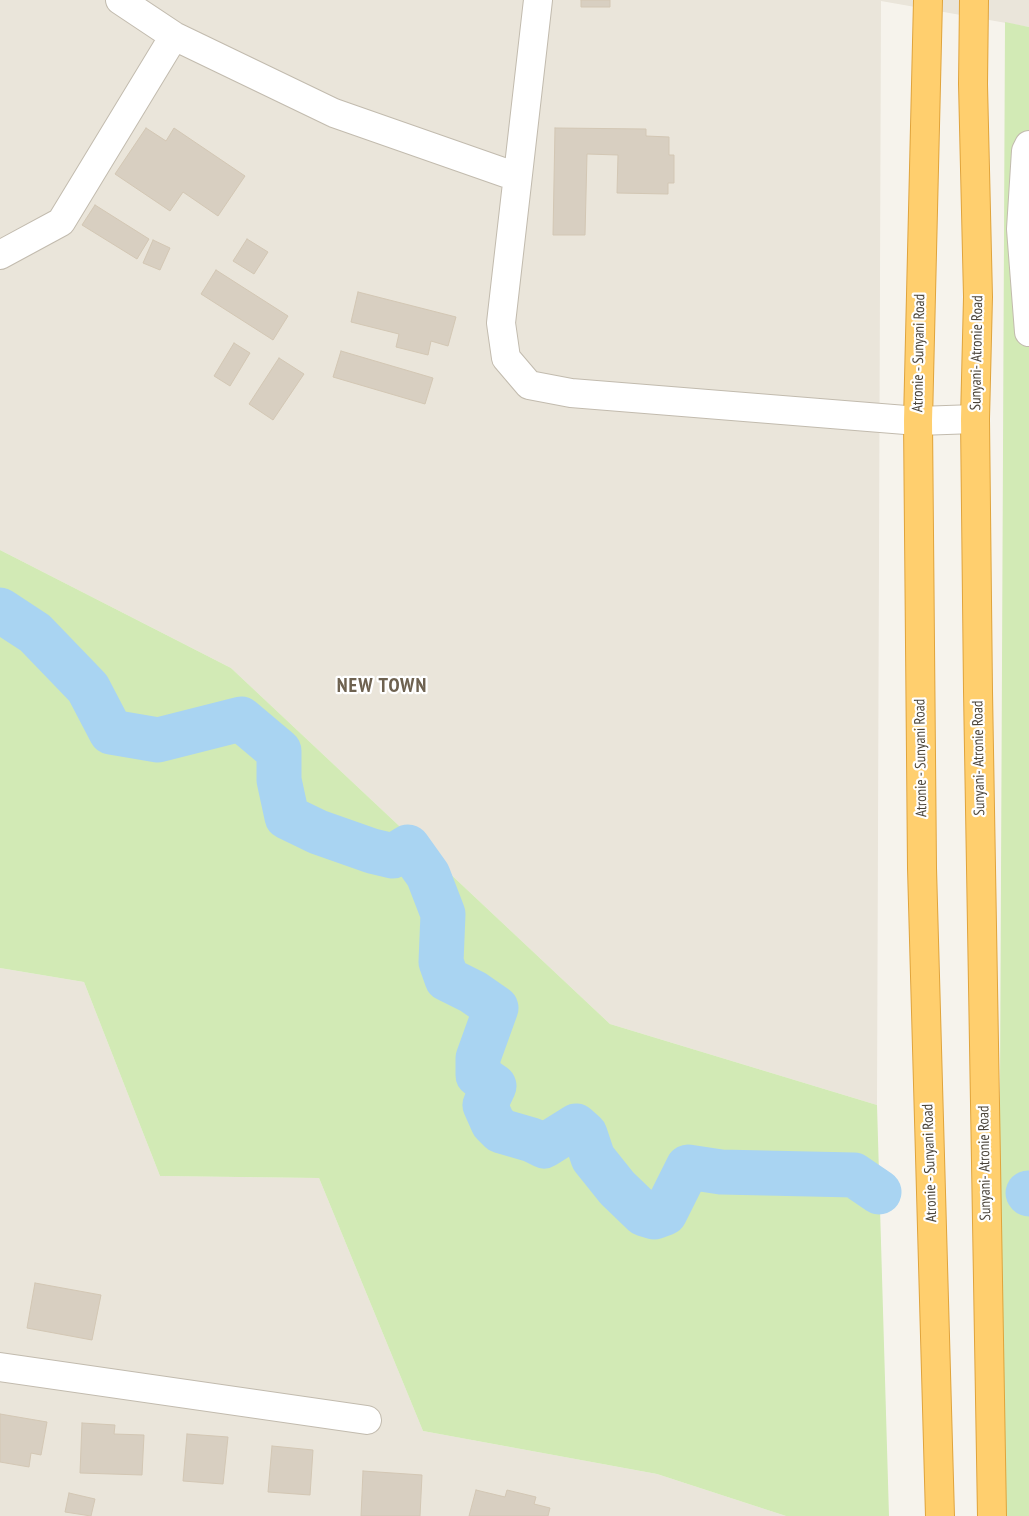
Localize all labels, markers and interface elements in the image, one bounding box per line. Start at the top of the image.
street label: Atronie - Sunyani Road [909,294,929,412]
street label: Sunyani- Atronie Road [967,295,987,411]
district label: NEW TOWN [336,674,428,698]
street label: Atronie - Sunyani Road [911,699,931,817]
street label: Sunyani- Atronie Road [969,700,989,816]
street label: Atronie - Sunyani Road [919,1104,941,1222]
street label: Sunyani- Atronie Road [975,1105,995,1221]

